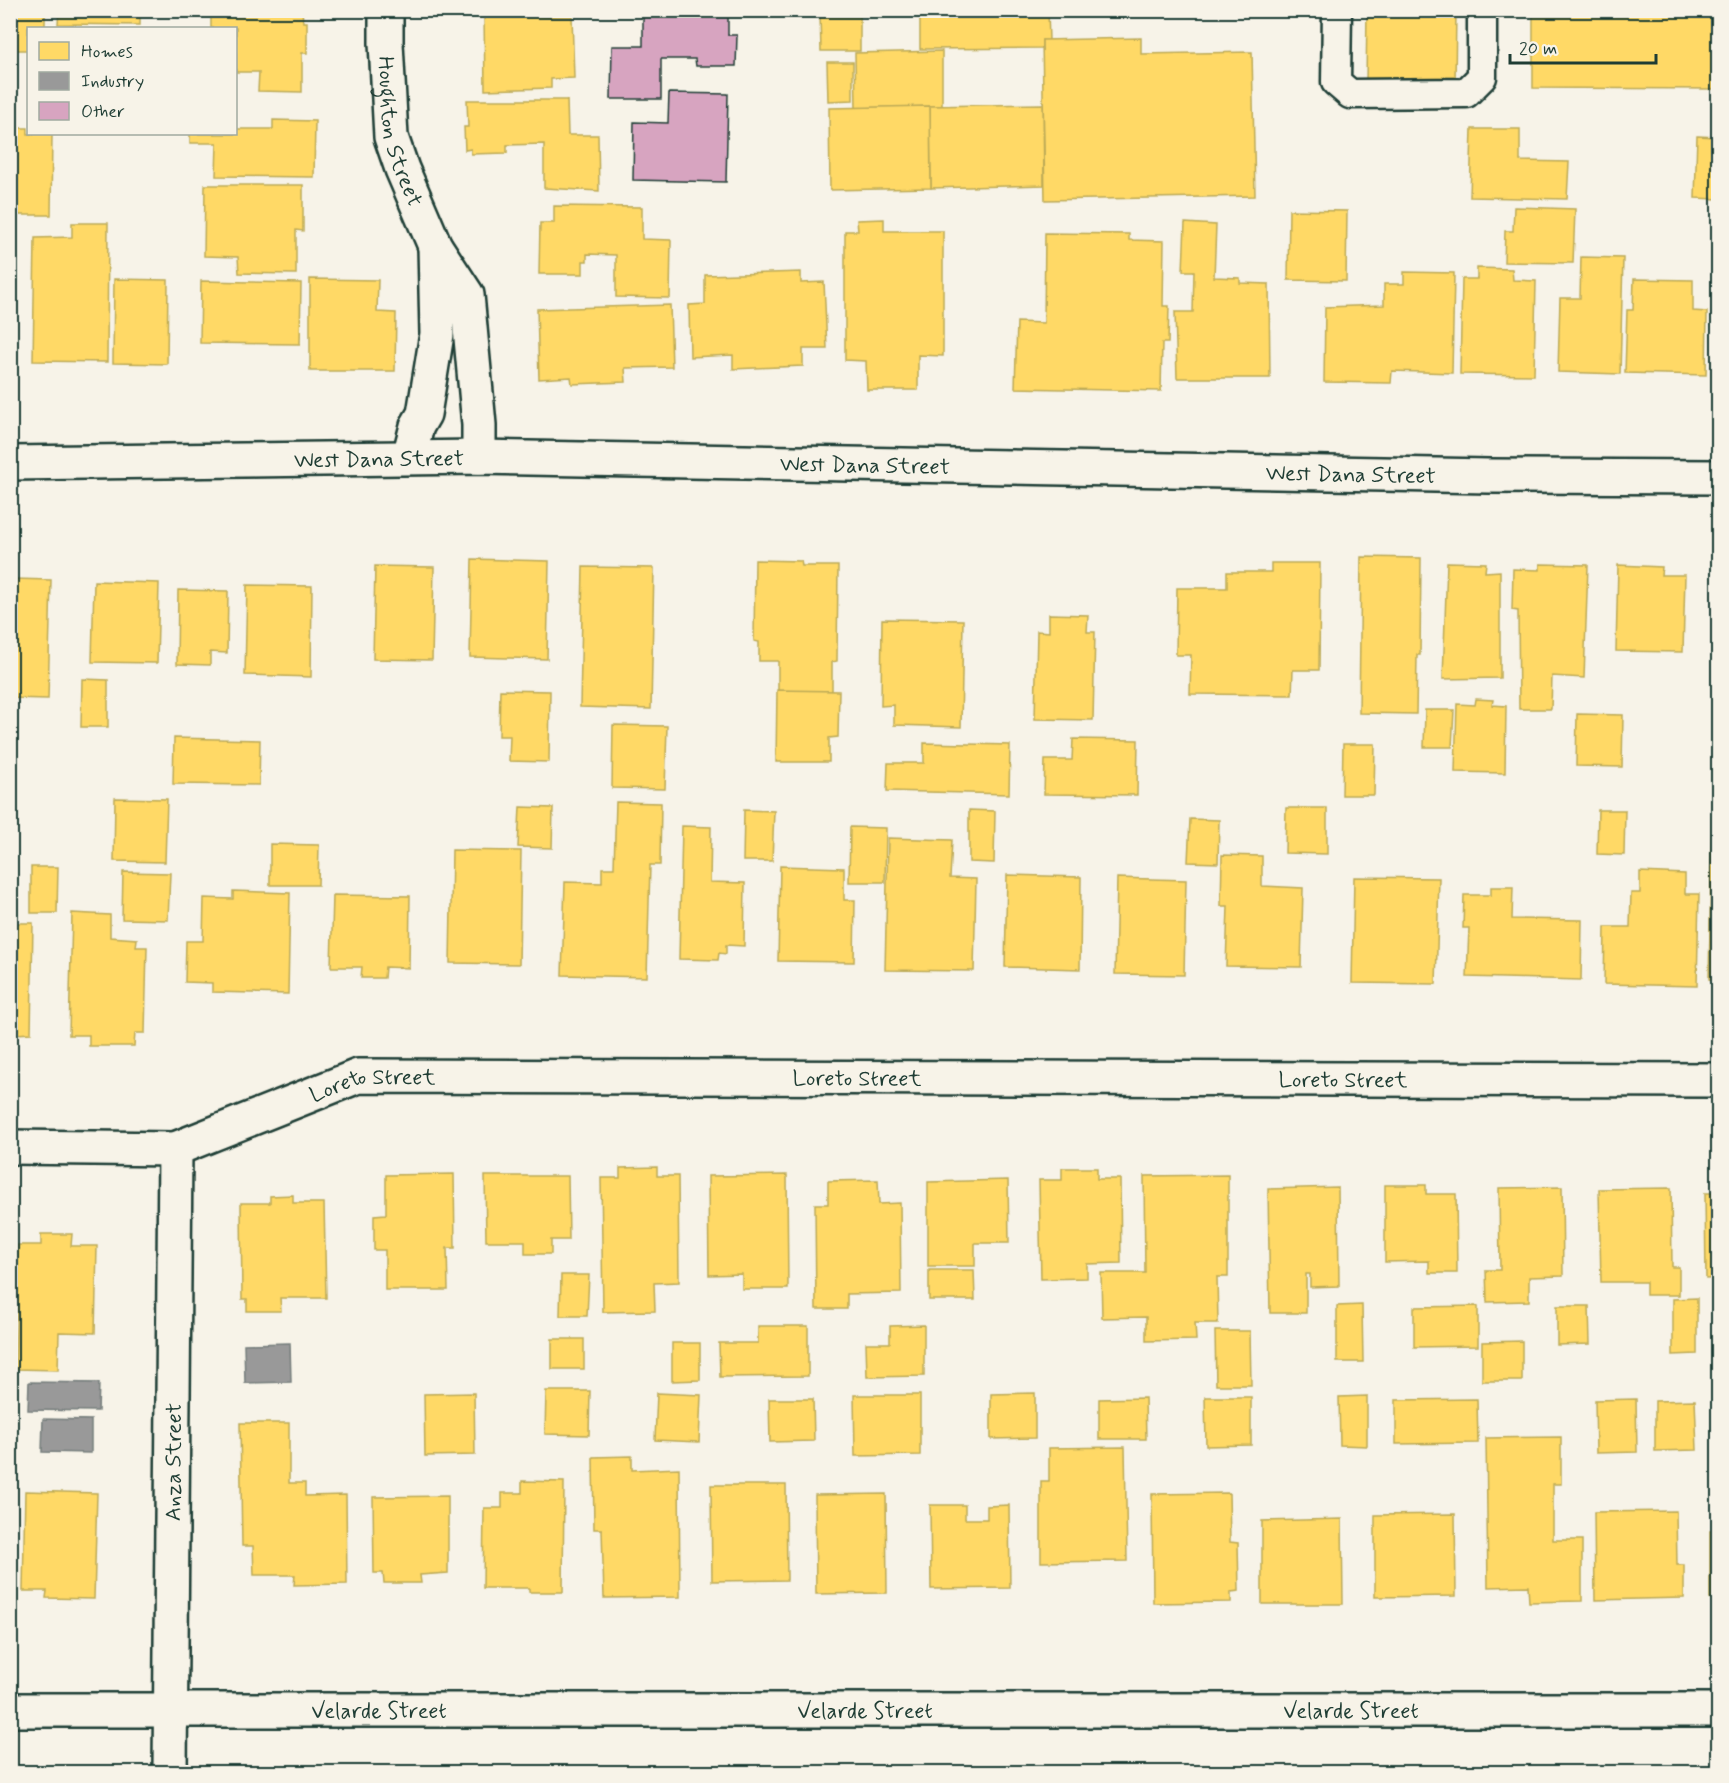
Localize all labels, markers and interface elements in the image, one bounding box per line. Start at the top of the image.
legend [27,27,237,135]
scale bar [1510,27,1656,65]
text: 20 m [1519,37,1557,61]
text: Homes [81,40,133,64]
street label: Houghton Street [369,55,428,211]
text: Industry [81,70,144,94]
text: Other [81,100,125,124]
street label: West Dana Street [294,445,464,475]
street label: West Dana Street [780,451,950,482]
street label: West Dana Street [1265,460,1436,491]
street label: Loreto Street [306,1064,435,1110]
street label: Loreto Street [793,1065,921,1094]
street label: Loreto Street [1279,1067,1407,1095]
street label: Anza Street [160,1403,189,1521]
street label: Velarde Street [311,1698,447,1726]
street label: Velarde Street [797,1698,933,1726]
street label: Velarde Street [1283,1698,1419,1726]

